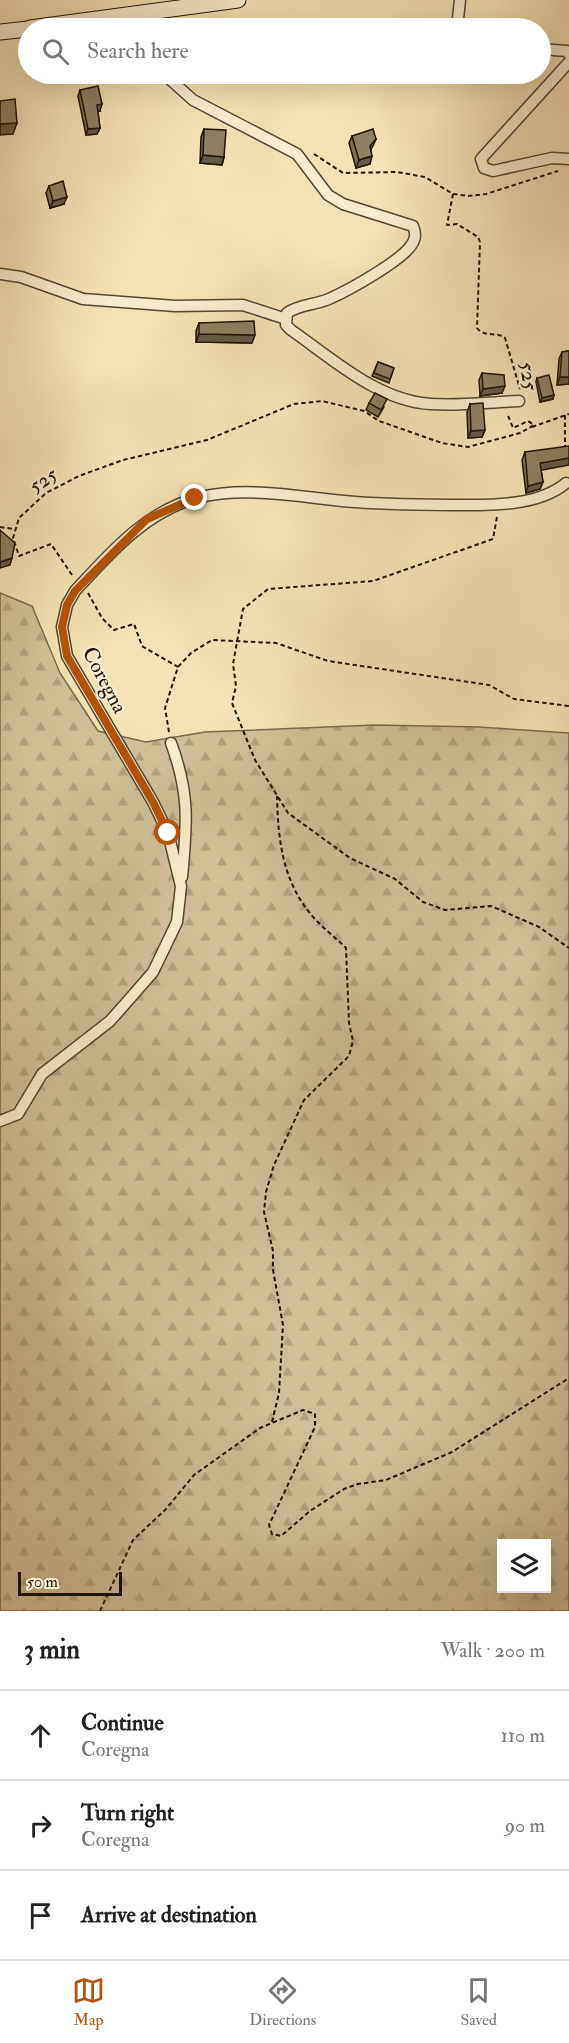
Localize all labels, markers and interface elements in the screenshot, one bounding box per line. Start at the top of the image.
search box [18,18,551,84]
icon: search [39,35,72,68]
text: Search here [87,37,189,65]
street label: 525 [513,360,544,393]
street label: 525 [24,461,63,500]
route end [181,484,207,510]
street label: Coregna [76,642,134,719]
route start [154,819,180,845]
map controls [497,1539,551,1593]
button: layers [497,1539,551,1593]
scale bar [18,1569,122,1596]
text: 50 m [27,1572,58,1592]
text: 3 min [24,1634,80,1666]
text: Walk · 200 m [441,1638,545,1663]
text: Continue [81,1709,164,1737]
icon: ahead [24,1719,57,1752]
text: 110 m [501,1723,545,1748]
text: Coregna [81,1737,149,1762]
text: Turn right [81,1799,174,1827]
icon: right [24,1809,57,1842]
text: 90 m [505,1813,545,1838]
text: Coregna [81,1827,149,1852]
icon: arrive [24,1899,57,1932]
text: Arrive at destination [81,1901,257,1929]
tab: Map [72,1974,105,2030]
tab: Directions [249,1974,316,2030]
tab: Saved [460,1974,497,2030]

